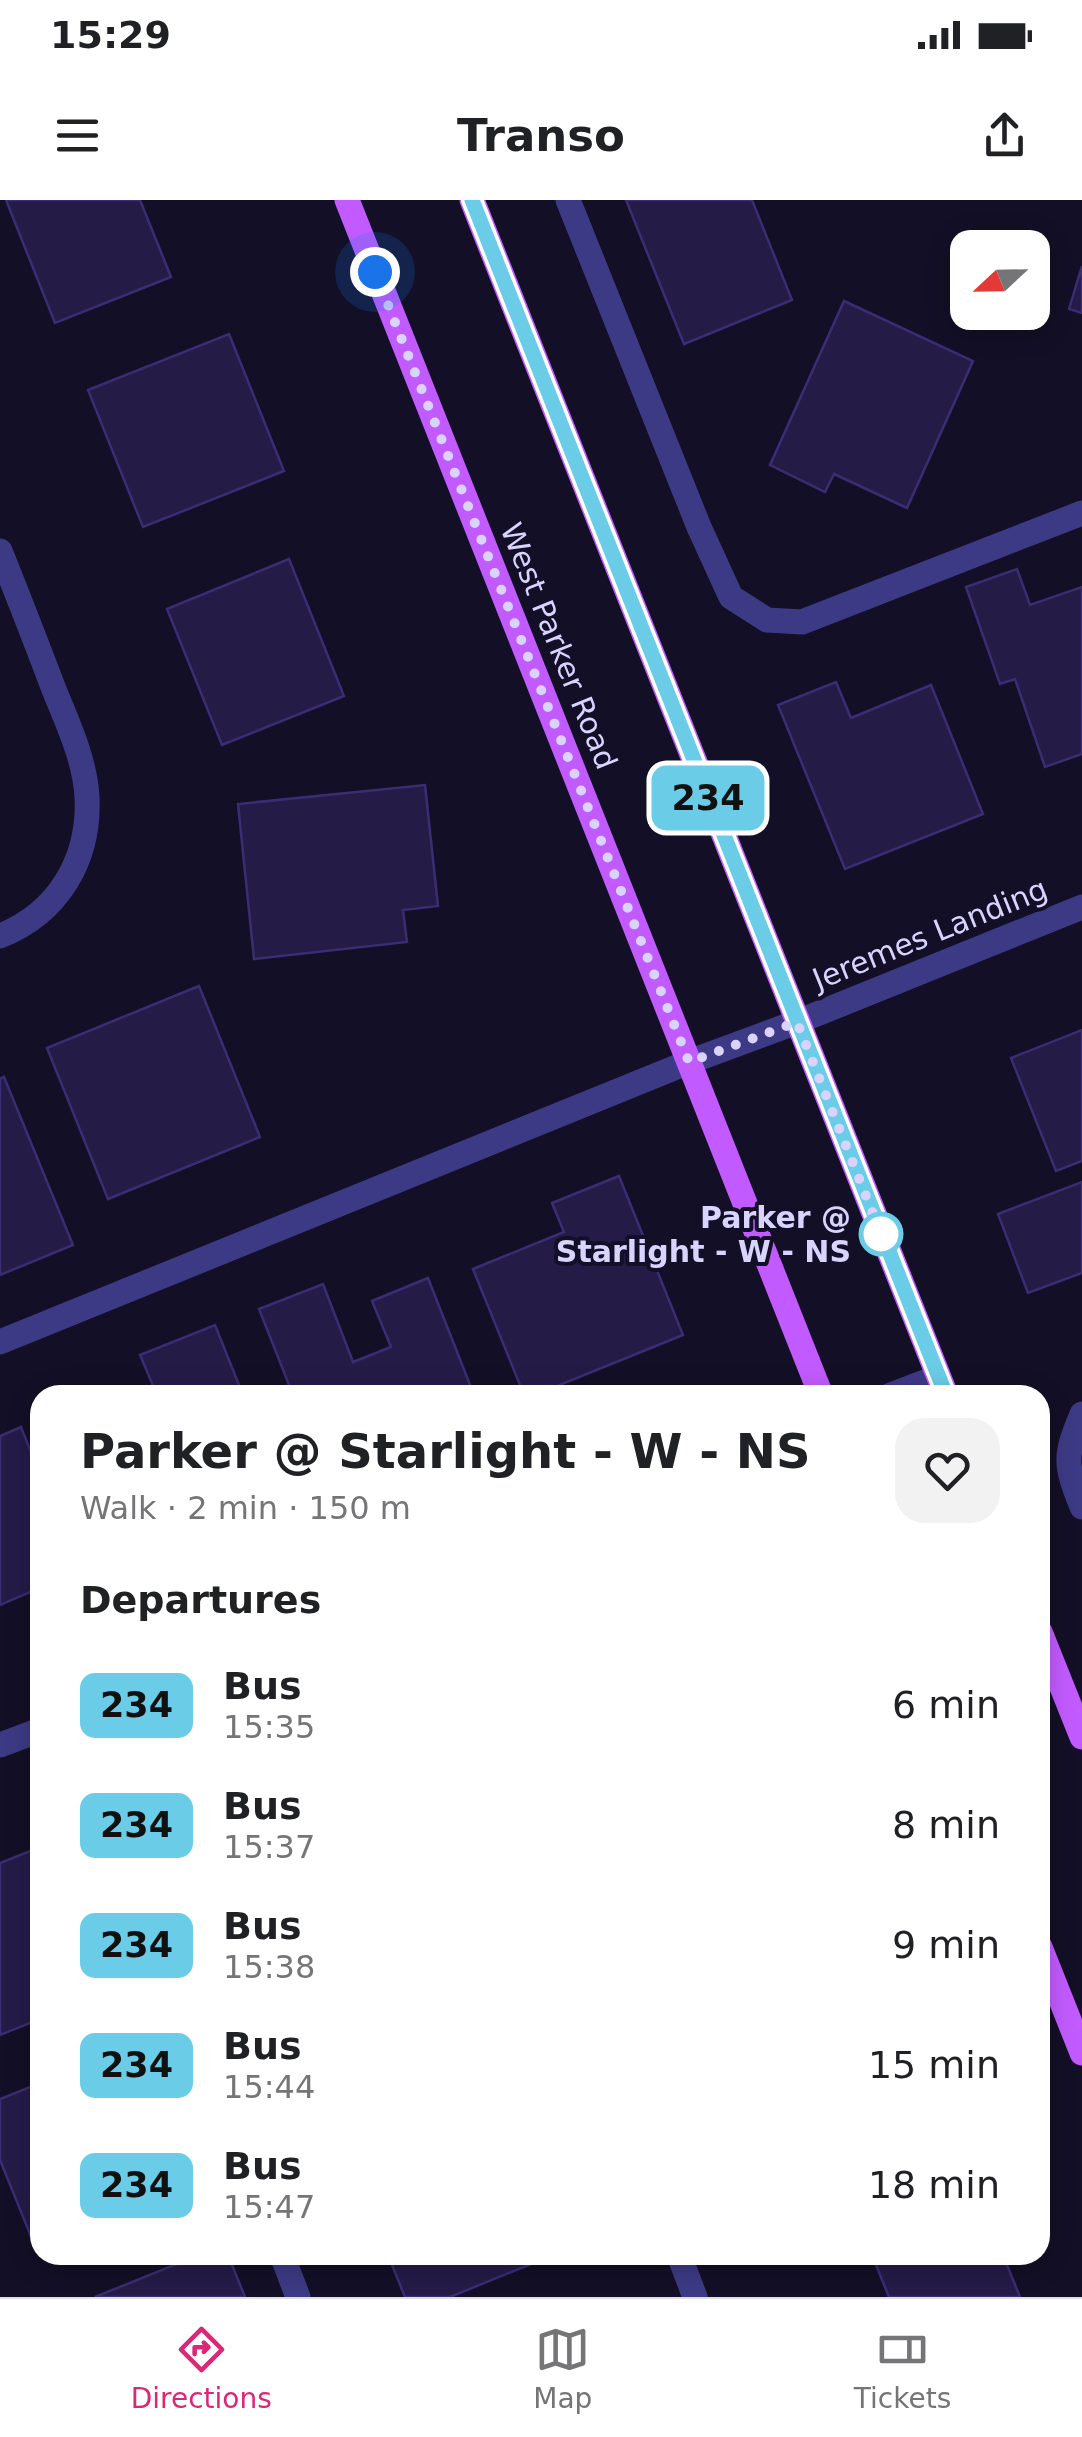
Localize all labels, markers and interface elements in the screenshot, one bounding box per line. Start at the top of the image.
text: 15:29 [50,13,171,57]
icon: menu [50,108,105,163]
icon: share [977,108,1032,163]
text: Transo [457,109,625,162]
north arrow [950,230,1050,330]
map controls [950,230,1050,330]
your location [350,247,400,297]
street label: West Parker Road [494,518,624,774]
line badge: 234 [650,766,766,830]
text: 234 [671,778,745,818]
street label: Jeremes Landing [806,871,1052,998]
place label: Parker @ Starlight - W - NS [556,1200,851,1269]
marker: Parker @ Starlight - W - NS [860,1213,902,1255]
button: heart [895,1418,1000,1523]
text: Parker @ Starlight - W - NS [80,1423,811,1479]
text: Walk · 2 min · 150 m [80,1489,411,1527]
text: Departures [80,1578,321,1622]
text: Bus [223,1664,302,1708]
text: 6 min [892,1683,1000,1727]
text: 234 [100,1685,173,1725]
text: 15:35 [223,1708,315,1746]
text: Bus [223,1784,302,1828]
text: 8 min [892,1803,1000,1847]
text: 234 [100,1805,173,1845]
text: 15:37 [223,1828,315,1866]
text: Bus [223,1904,302,1948]
text: 9 min [892,1923,1000,1967]
text: 234 [100,1925,173,1965]
text: 15:38 [223,1948,315,1986]
text: Bus [223,2024,302,2068]
text: 15 min [868,2043,1000,2087]
text: 234 [100,2045,173,2085]
text: 15:44 [223,2068,315,2106]
text: Bus [223,2144,302,2188]
text: 18 min [868,2163,1000,2207]
text: 234 [100,2165,173,2205]
text: 15:47 [223,2188,315,2226]
tab: Directions [131,2322,272,2415]
tab: Map [533,2322,592,2415]
tab: Tickets [854,2322,951,2415]

